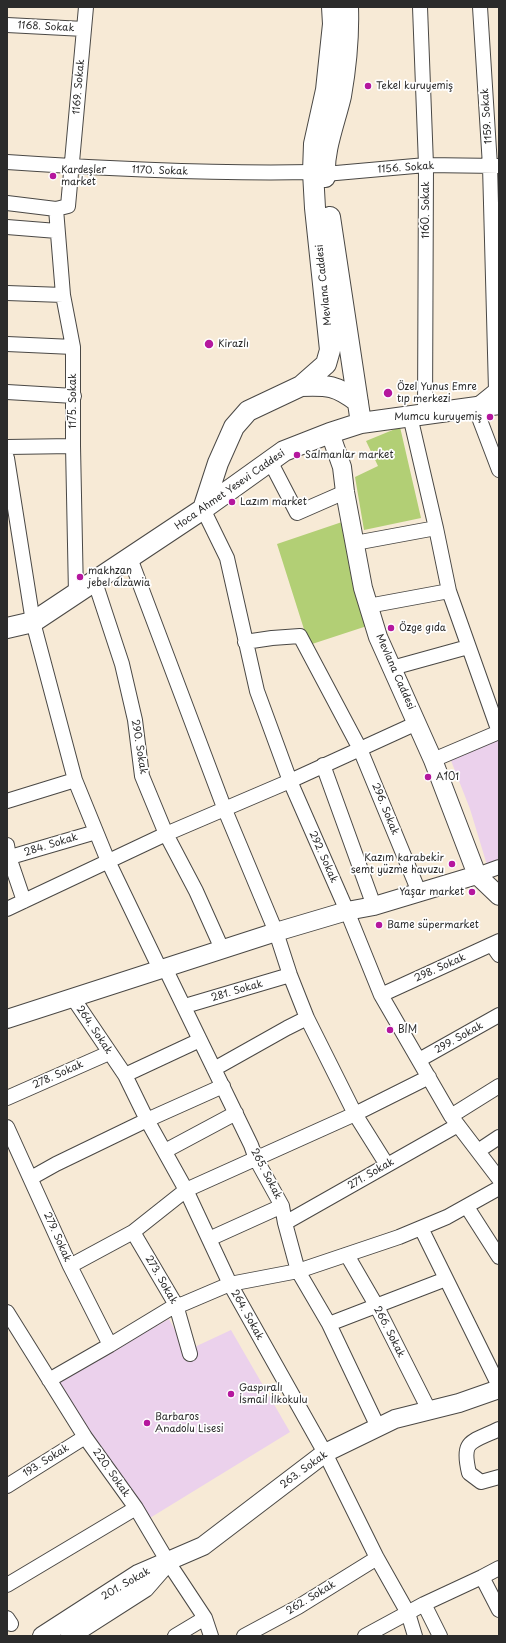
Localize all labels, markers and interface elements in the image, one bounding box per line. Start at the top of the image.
street label: 1168. Sokak [17,20,75,34]
street label: 1169. Sokak [71,59,87,115]
place label: Tekel kuruyemiş [376,80,453,92]
marker: Tekel kuruyemiş [363,81,373,91]
street label: 1159. Sokak [479,88,495,144]
street label: 1156. Sokak [377,160,435,176]
place label: Kardeşler market [61,164,106,188]
street label: 1170. Sokak [132,164,188,178]
marker: Kardeşler market [48,171,58,181]
street label: 1160. Sokak [420,181,432,239]
street label: Mevlana Caddesi [314,244,334,326]
marker: Kirazlı [203,338,215,350]
place label: Kirazlı [218,338,249,350]
street label: 1175. Sokak [67,373,79,429]
place label: Özel Yunus Emre tıp merkezi [397,381,477,404]
marker: Özel Yunus Emre tıp merkezi [382,387,394,399]
place label: Mumcu kuruyemiş [394,411,482,423]
marker: Mumcu kuruyemiş [485,412,495,422]
street label: Hoca Ahmet Yesevi Caddesi [173,447,287,533]
place label: Salmanlar market [305,449,393,461]
marker: Salmanlar market [292,450,302,460]
place label: Lazım market [240,496,307,508]
marker: Lazım market [227,497,237,507]
place label: makhzan jebel alzawia [88,565,150,588]
marker: makhzan jebel alzawia [75,572,85,582]
place label: Özge gıda [399,622,446,634]
marker: Özge gıda [386,623,396,633]
street label: Mevlana Caddesi [373,632,417,712]
street label: 290. Sokak [129,719,149,775]
place label: A101 [436,771,459,783]
marker: A101 [423,772,433,782]
street label: 296. Sokak [369,781,401,837]
street label: 292. Sokak [306,829,340,885]
street label: 284. Sokak [23,831,79,859]
place label: Kazım karabekir semt yüzme havuzu [351,852,444,876]
marker: Kazım karabekir semt yüzme havuzu [447,859,457,869]
place label: Yaşar market [399,886,464,898]
marker: Yaşar market [467,887,477,897]
place label: Bame süpermarket [387,919,479,931]
marker: Bame süpermarket [374,920,384,930]
street label: 298. Sokak [413,951,467,985]
street label: 281. Sokak [210,978,264,1004]
street label: 264. Sokak [73,1004,115,1056]
street label: 299. Sokak [433,1020,485,1056]
place label: BİM [398,1024,417,1036]
marker: BİM [385,1025,395,1035]
street label: 278. Sokak [31,1058,85,1092]
street label: 265. Sokak [248,1147,284,1201]
street label: 271. Sokak [346,1156,396,1192]
street label: 279. Sokak [41,1210,73,1264]
street label: 273. Sokak [142,1254,180,1306]
street label: 264. Sokak [228,1288,266,1342]
street label: 266. Sokak [371,1304,407,1360]
place label: Gaspıralı İsmail İlkokulu [239,1382,307,1406]
marker: Gaspıralı İsmail İlkokulu [226,1389,236,1399]
place label: Barbaros Anadolu Lisesi [155,1411,224,1434]
marker: Barbaros Anadolu Lisesi [142,1418,152,1428]
street label: 193. Sokak [21,1442,71,1480]
street label: 220. Sokak [90,1446,132,1500]
street label: 263. Sokak [278,1449,330,1491]
street label: 201. Sokak [100,1565,152,1603]
street label: 262. Sokak [284,1579,338,1617]

